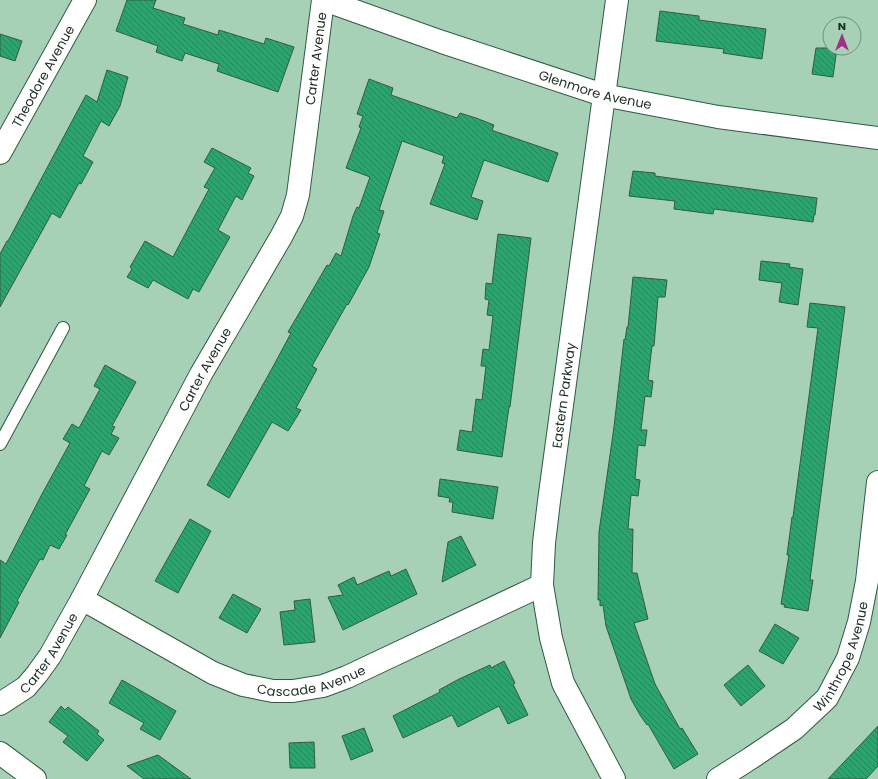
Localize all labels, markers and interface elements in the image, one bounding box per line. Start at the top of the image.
street label: Carter Avenue [300,11,331,106]
north arrow [822,16,862,56]
text: N [838,18,846,34]
street label: Theodore Avenue [7,22,79,131]
street label: Glenmore Avenue [536,65,653,114]
street label: Carter Avenue [173,324,236,415]
street label: Eastern Parkway [547,341,580,449]
street label: Winthrope Avenue [809,600,872,716]
street label: Carter Avenue [16,609,82,698]
street label: Cascade Avenue [255,660,369,701]

